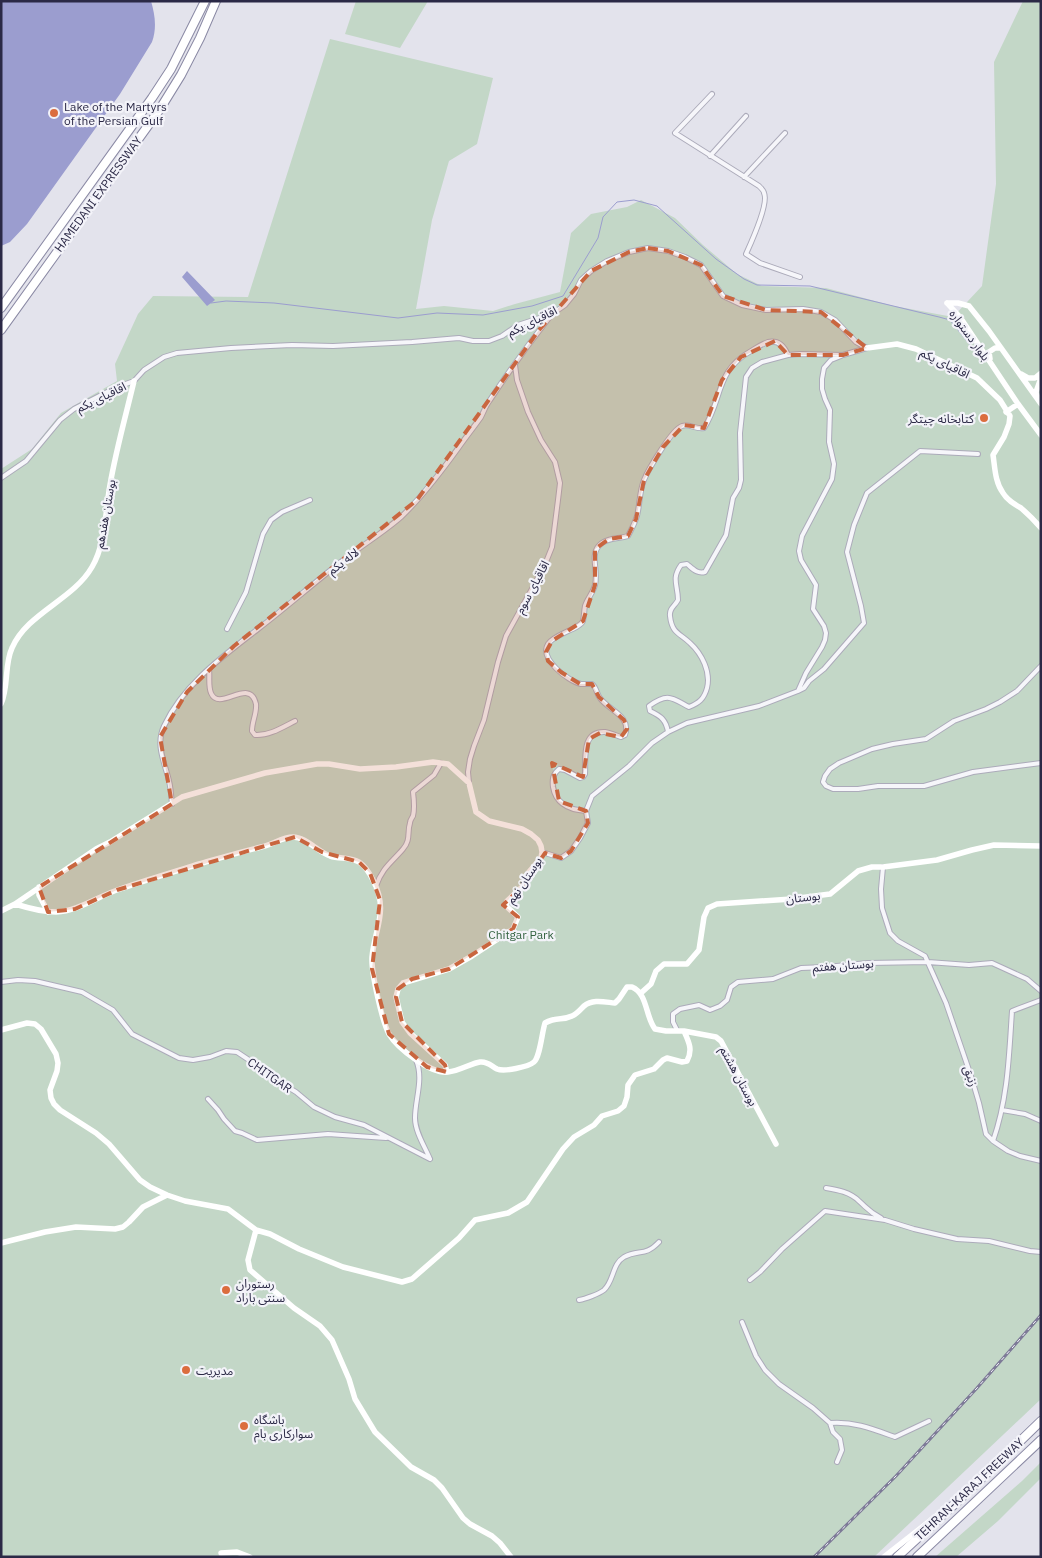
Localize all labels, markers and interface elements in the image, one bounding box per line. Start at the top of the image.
place label: Lake of the Martyrs of the Persian Gulf [64,99,167,128]
marker: Lake of the Martyrs of the Persian Gulf [48,107,60,119]
street label: HAMEDANI EXPRESSWAY [51,133,145,255]
street label: اقاقیای یکم [505,302,560,341]
street label: بلوار دستواره [946,307,994,363]
street label: اقاقیای یکم [917,345,972,383]
street label: اقاقیای یکم [74,378,129,417]
place label: کتابخانه چیتگر [907,411,975,427]
marker: کتابخانه چیتگر [978,412,990,424]
street label: بوستان هفدهم [92,478,120,550]
street label: لاله یکم [324,544,363,579]
street label: اقاقیای سوم [512,558,554,617]
street label: بوستان نهم [503,854,547,907]
street label: بوستان [785,888,821,906]
park label: Chitgar Park [488,927,554,942]
street label: بوستان هفتم [812,955,874,977]
street label: بوستان هشتم [715,1044,761,1109]
street label: CHITGAR [245,1054,295,1096]
street label: زنبق [960,1064,981,1089]
place label: رستوران سنتی باراد [236,1276,285,1305]
marker: رستوران سنتی باراد [220,1284,232,1296]
place label: مدیریت [196,1363,233,1378]
marker: مدیریت [180,1364,192,1376]
place label: باشگاه سوارکاری بام [254,1412,313,1443]
marker: باشگاه سوارکاری بام [238,1420,250,1432]
street label: TEHRAN-KARAJ FREEWAY [911,1434,1027,1544]

